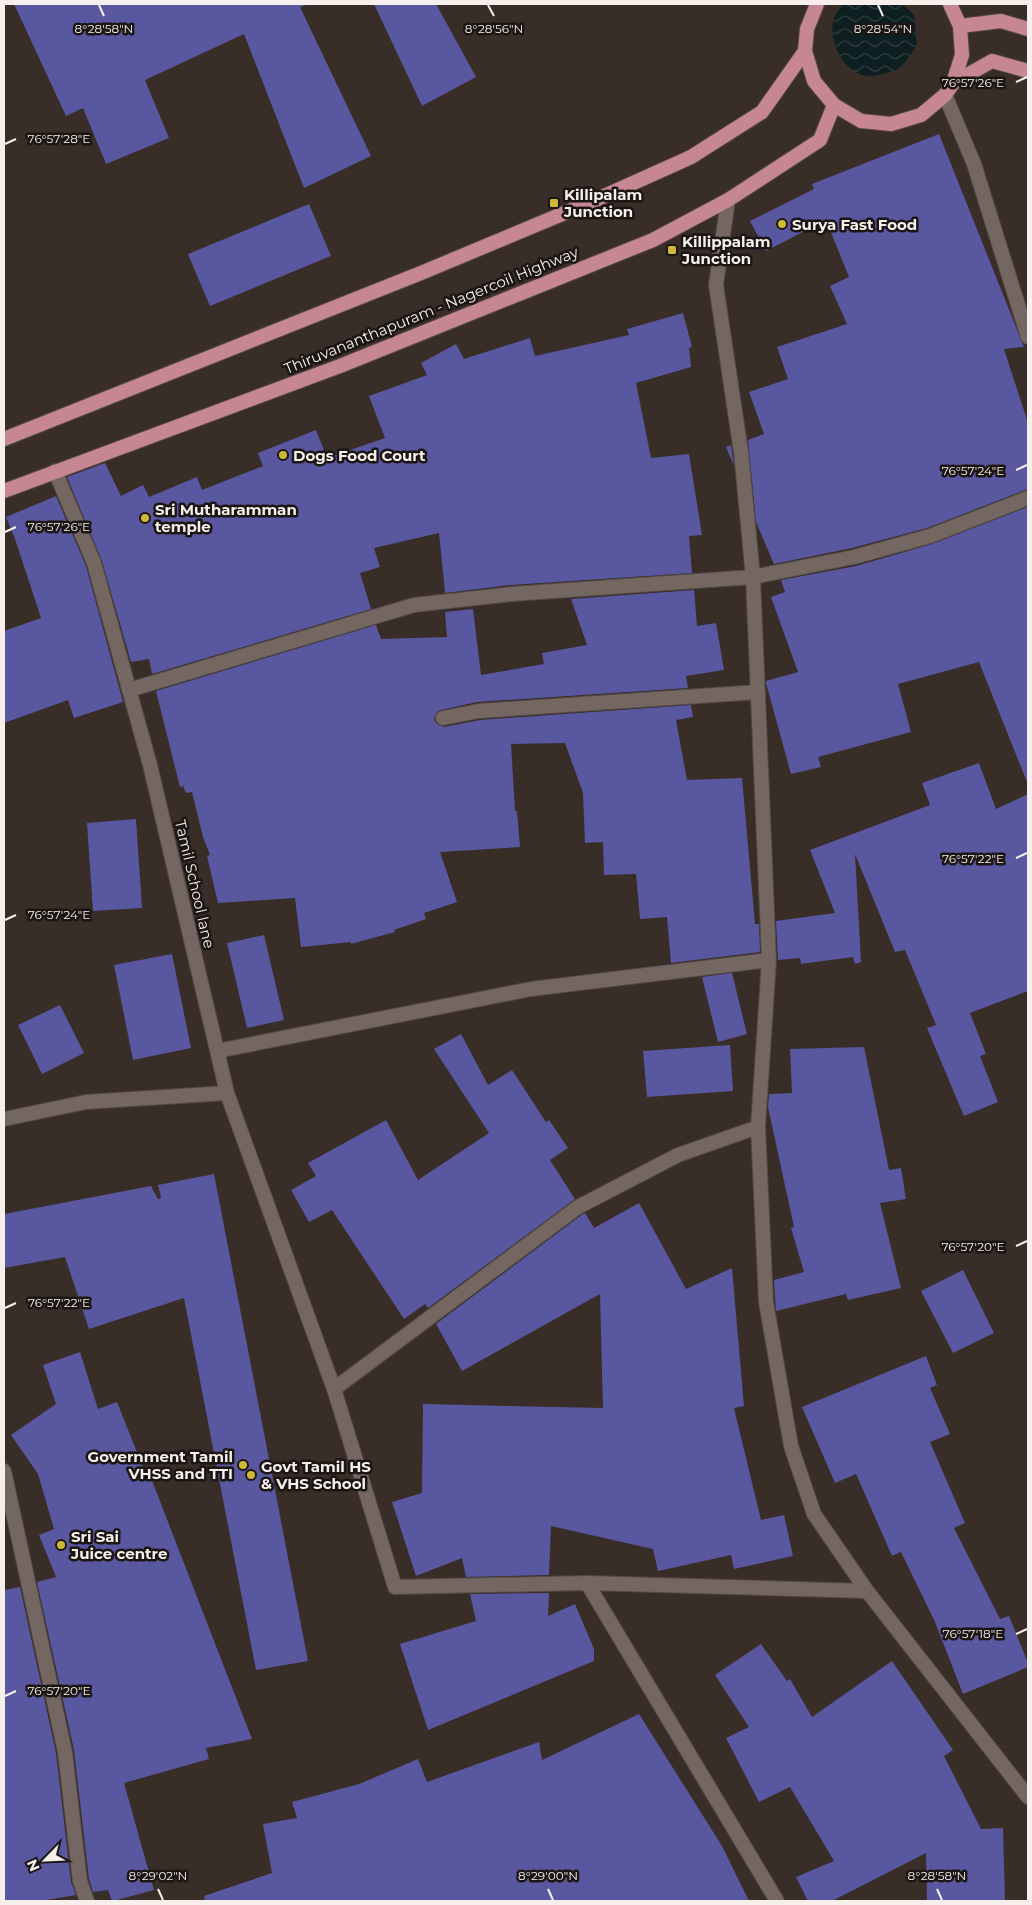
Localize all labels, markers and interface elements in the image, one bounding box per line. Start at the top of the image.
text: 8°28'58"N [75,21,133,36]
text: 8°28'56"N [465,21,523,36]
text: 8°28'54"N [854,21,912,36]
text: 76°57'26"E [942,75,1004,90]
text: 76°57'28"E [28,131,90,146]
place label: Killipalam Junction [563,185,642,221]
marker: Killipalam Junction [548,197,560,209]
place label: Surya Fast Food [792,215,917,234]
marker: Surya Fast Food [776,218,788,230]
place label: Killippalam Junction [681,232,770,268]
street label: Thiruvananthapuram - Nagercoil Highway [281,242,582,378]
marker: Killippalam Junction [666,244,678,256]
place label: Dogs Food Court [293,446,426,465]
marker: Dogs Food Court [277,449,289,461]
text: 76°57'24"E [942,463,1004,478]
place label: Sri Mutharamman temple [155,500,297,536]
marker: Sri Mutharamman temple [139,512,151,524]
text: 76°57'26"E [28,519,90,534]
street label: Tamil School lane [171,818,219,950]
text: 76°57'22"E [942,851,1004,866]
text: 76°57'24"E [28,907,90,922]
text: 76°57'20"E [941,1239,1005,1254]
text: 76°57'22"E [28,1295,90,1310]
place label: Government Tamil VHSS and TTI [88,1447,233,1483]
place label: Govt Tamil HS & VHS School [261,1457,371,1493]
marker: Government Tamil VHSS and TTI [237,1459,249,1471]
marker: Govt Tamil HS & VHS School [245,1469,257,1481]
place label: Sri Sai Juice centre [70,1527,167,1563]
marker: Sri Sai Juice centre [55,1539,67,1551]
text: 76°57'18"E [943,1626,1003,1641]
text: 76°57'20"E [27,1683,91,1698]
north arrow [20,1835,70,1885]
text: N [23,1856,44,1874]
text: 8°29'02"N [129,1868,187,1883]
text: 8°29'00"N [518,1868,578,1883]
text: 8°28'58"N [908,1868,966,1883]

